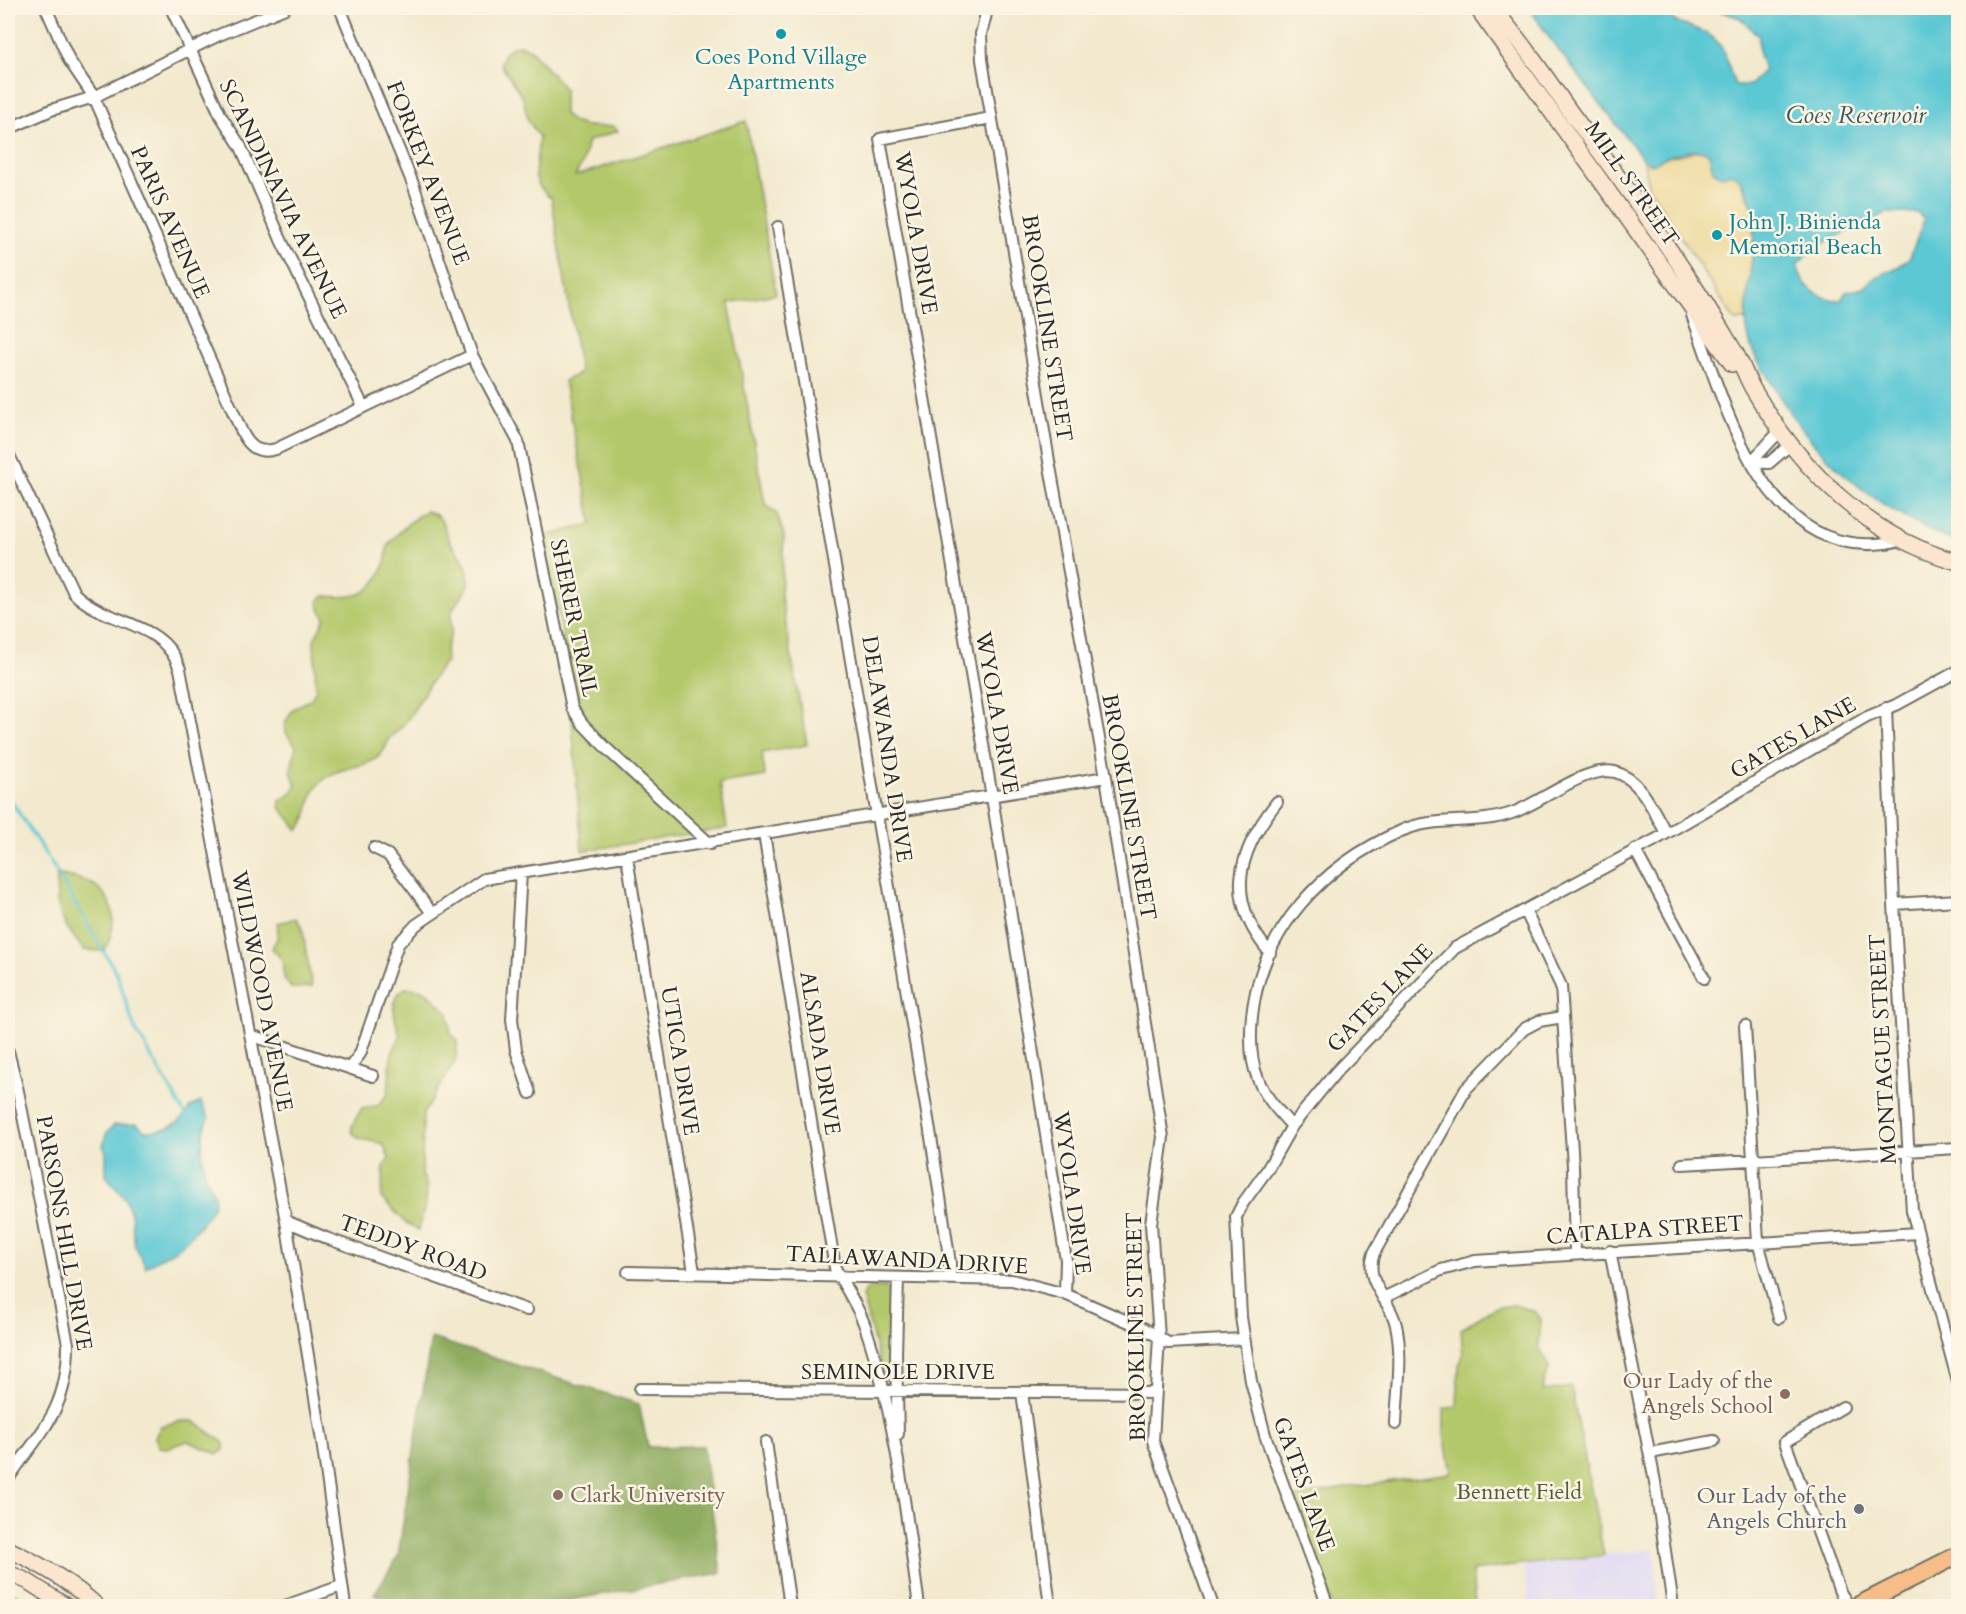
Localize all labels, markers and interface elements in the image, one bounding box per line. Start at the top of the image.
marker: Coes Pond Village Apartments [774,27,788,41]
place label: Coes Pond Village Apartments [695,42,867,97]
street label: SCANDINAVIA AVENUE [212,74,354,324]
street label: FORKEY AVENUE [379,77,477,269]
water label: Coes Reservoir [1786,99,1927,132]
street label: MILL STREET [1578,115,1686,253]
street label: PARIS AVENUE [123,141,217,303]
street label: WYOLA DRIVE [887,148,945,317]
place label: John J. Binienda Memorial Beach [1726,207,1882,262]
street label: BROOKLINE STREET [1014,212,1080,444]
marker: John J. Binienda Memorial Beach [1710,228,1724,242]
street label: SHERER TRAIL [543,536,606,700]
street label: WYOLA DRIVE [968,628,1026,797]
street label: DELAWANDA DRIVE [854,634,920,864]
street label: GATES LANE [1724,690,1862,786]
street label: BROOKLINE STREET [1094,691,1164,923]
street label: WILDWOOD AVENUE [224,867,300,1114]
street label: MONTAGUE STREET [1862,933,1904,1165]
street label: GATES LANE [1320,937,1440,1059]
street label: ALSADA DRIVE [792,969,848,1137]
street label: UTICA DRIVE [653,984,707,1138]
street label: WYOLA DRIVE [1046,1108,1098,1277]
street label: PARSONS HILL DRIVE [29,1113,99,1353]
street label: TEDDY ROAD [335,1207,491,1289]
street label: CATALPA STREET [1545,1208,1745,1252]
street label: BROOKLINE STREET [1119,1212,1153,1442]
street label: TALLAWANDA DRIVE [785,1239,1029,1281]
street label: SEMINOLE DRIVE [801,1357,995,1387]
place label: Our Lady of the Angels School [1622,1366,1773,1421]
marker: Our Lady of the Angels School [1778,1387,1792,1401]
street label: GATES LANE [1266,1413,1342,1555]
park label: Bennett Field [1456,1477,1582,1507]
place label: Clark University [570,1480,726,1510]
place label: Our Lady of the Angels Church [1696,1481,1847,1536]
marker: Clark University [551,1488,565,1502]
marker: Our Lady of the Angels Church [1852,1502,1866,1516]

